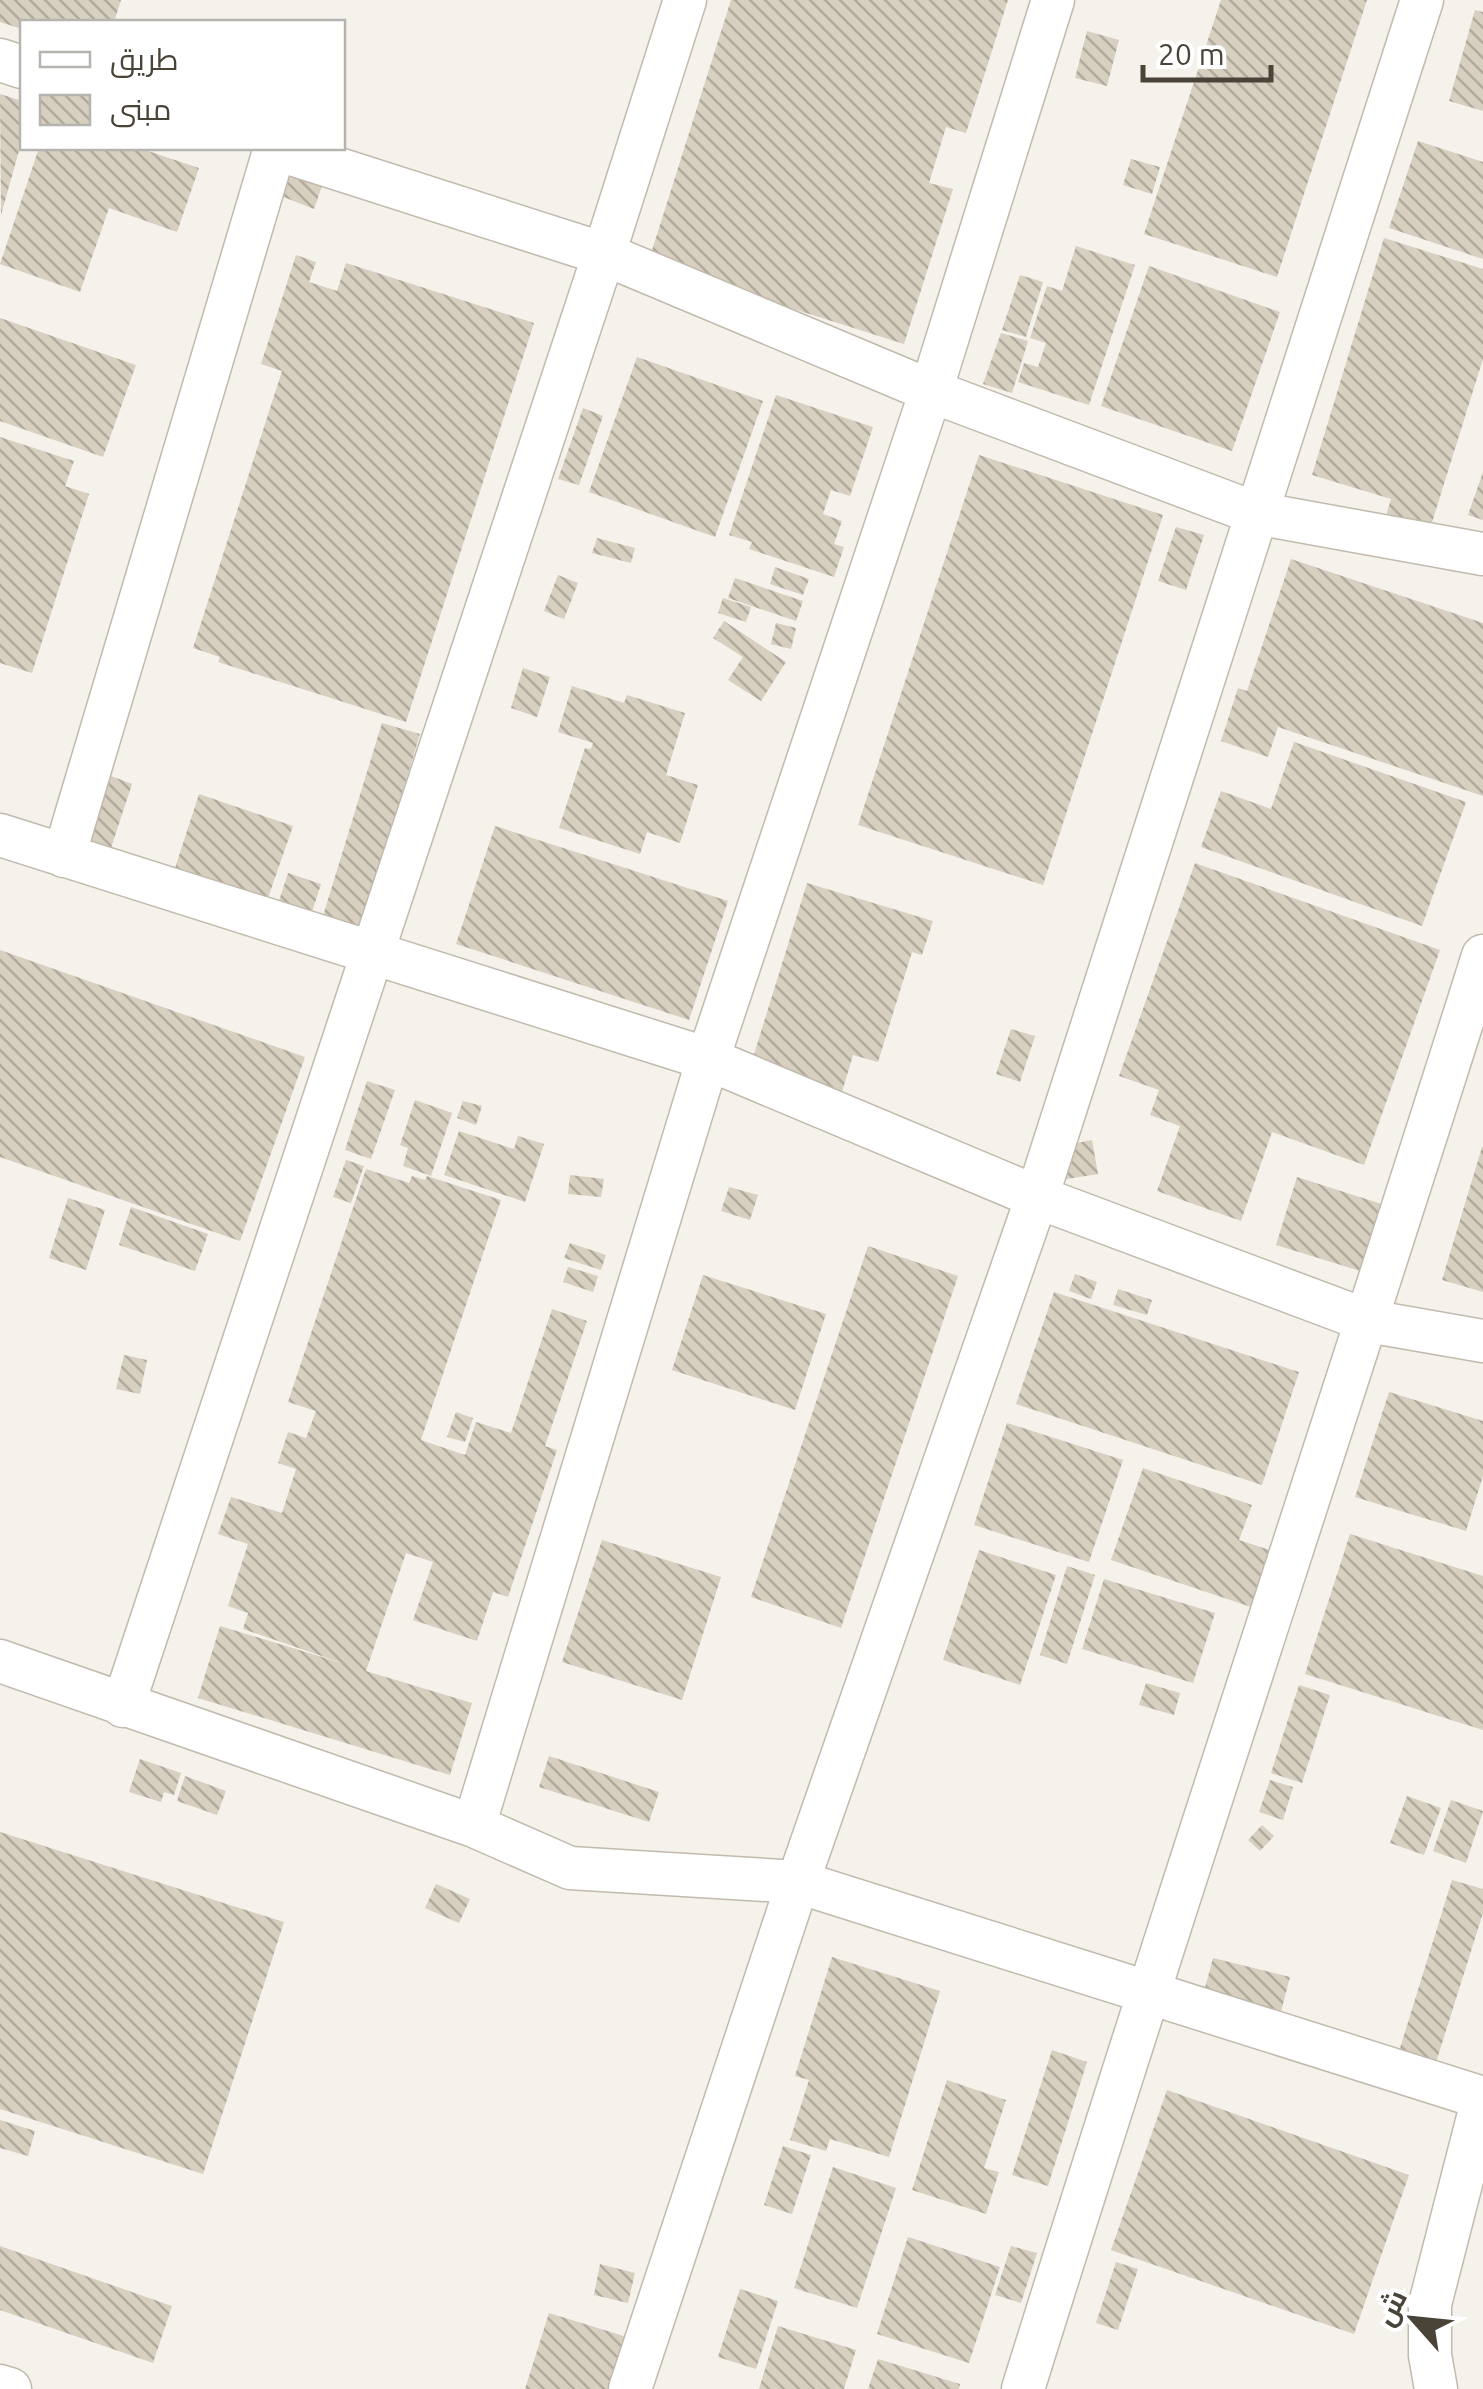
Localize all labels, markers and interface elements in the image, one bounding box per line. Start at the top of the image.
legend [20,20,345,150]
scale bar [1143,20,1270,82]
text: 20 m [1158,37,1225,71]
text: طريق [110,42,179,78]
text: مبنى [110,92,171,128]
north arrow [1363,2269,1463,2369]
text: ش [1368,2284,1414,2331]

